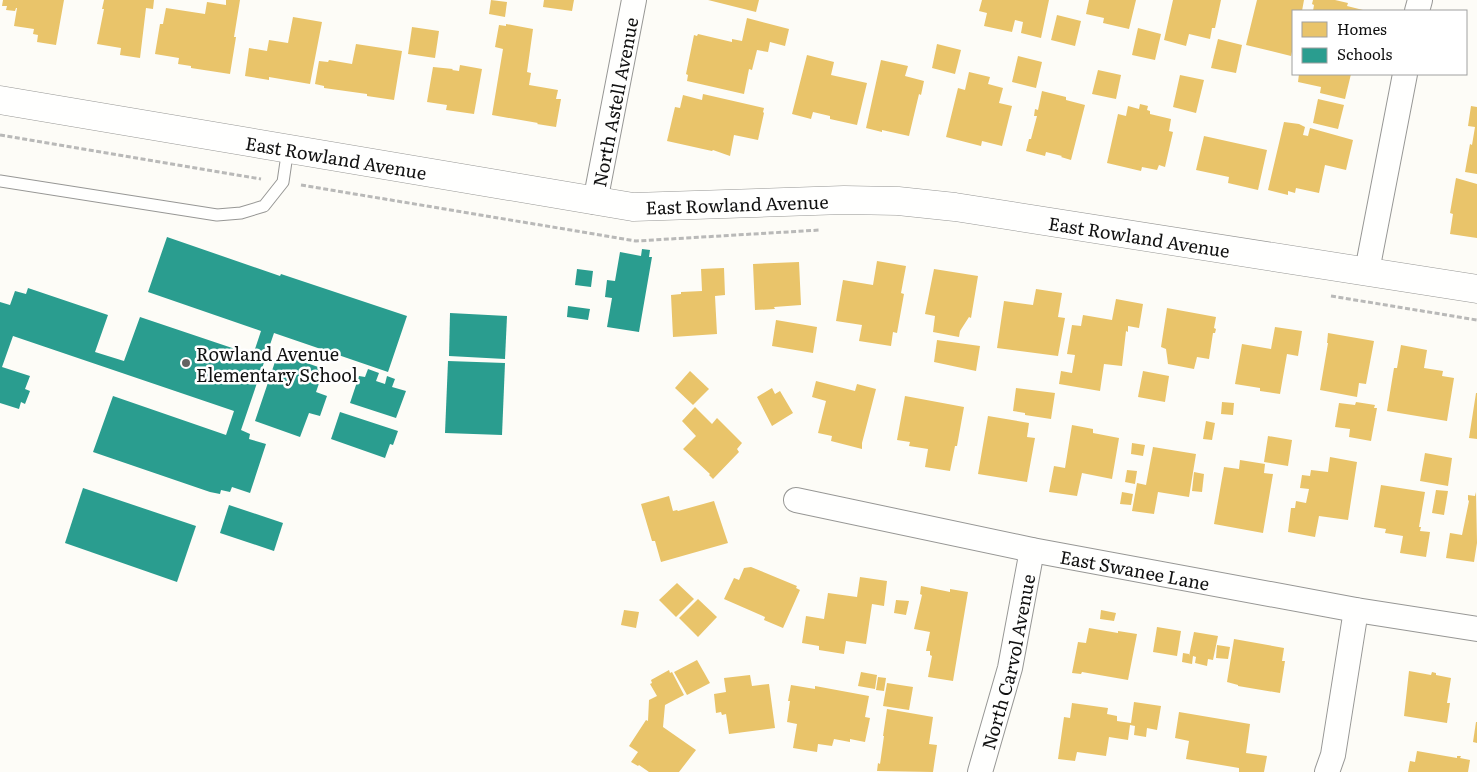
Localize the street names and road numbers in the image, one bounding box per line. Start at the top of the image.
street label: North Astell Avenue [585,15,644,189]
street label: East Rowland Avenue [244,128,429,185]
street label: East Rowland Avenue [645,187,829,220]
street label: East Rowland Avenue [1047,208,1232,264]
street label: East Swanee Lane [1058,542,1212,596]
street label: North Carvol Avenue [974,572,1041,753]

